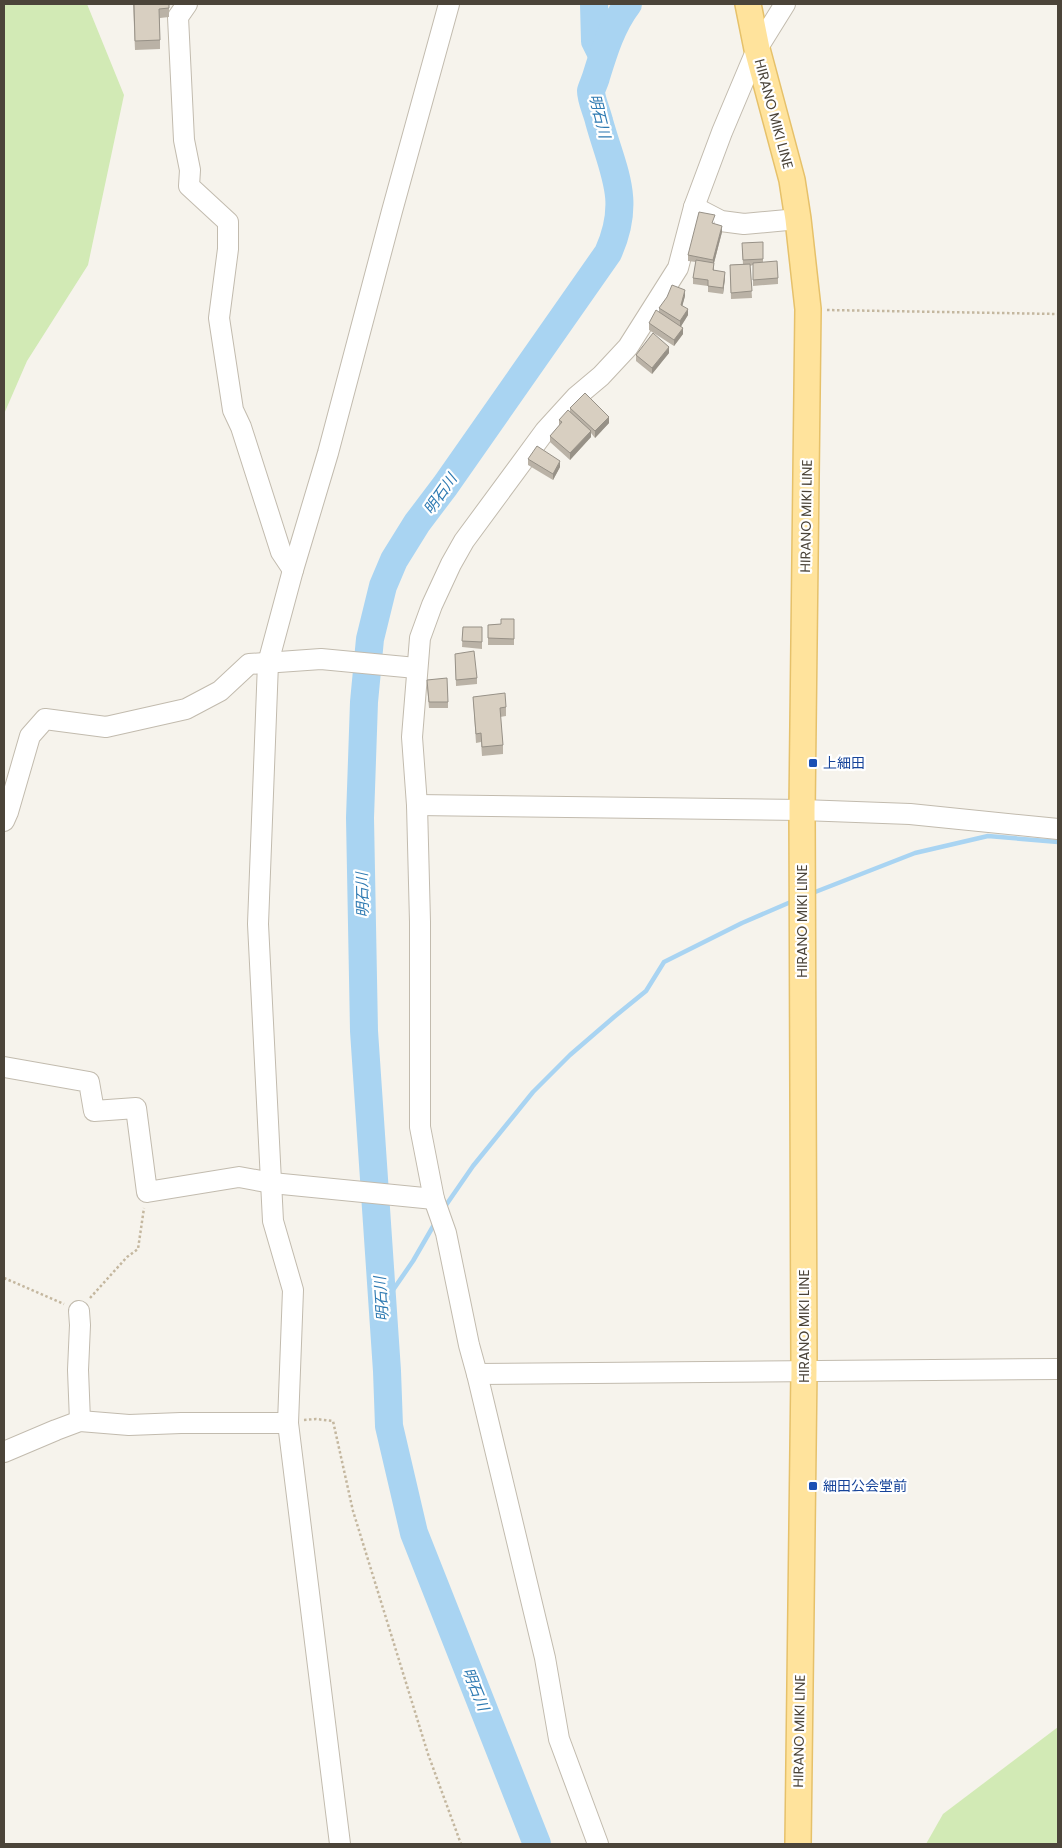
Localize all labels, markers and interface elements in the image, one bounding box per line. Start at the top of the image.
street label: HIRANO MIKI LINE [750,57,798,171]
water label: 明石川 [584,92,616,142]
street label: HIRANO MIKI LINE [795,459,817,573]
water label: 明石川 [418,468,463,518]
place label: 上細田 [823,753,865,773]
marker: 上細田 [807,757,819,769]
street label: HIRANO MIKI LINE [792,864,812,978]
water label: 明石川 [351,870,373,918]
street label: HIRANO MIKI LINE [794,1269,814,1383]
water label: 明石川 [369,1274,393,1322]
place label: 細田公会堂前 [823,1476,907,1496]
marker: 細田公会堂前 [807,1480,819,1492]
water label: 明石川 [458,1664,495,1716]
street label: HIRANO MIKI LINE [788,1674,810,1788]

